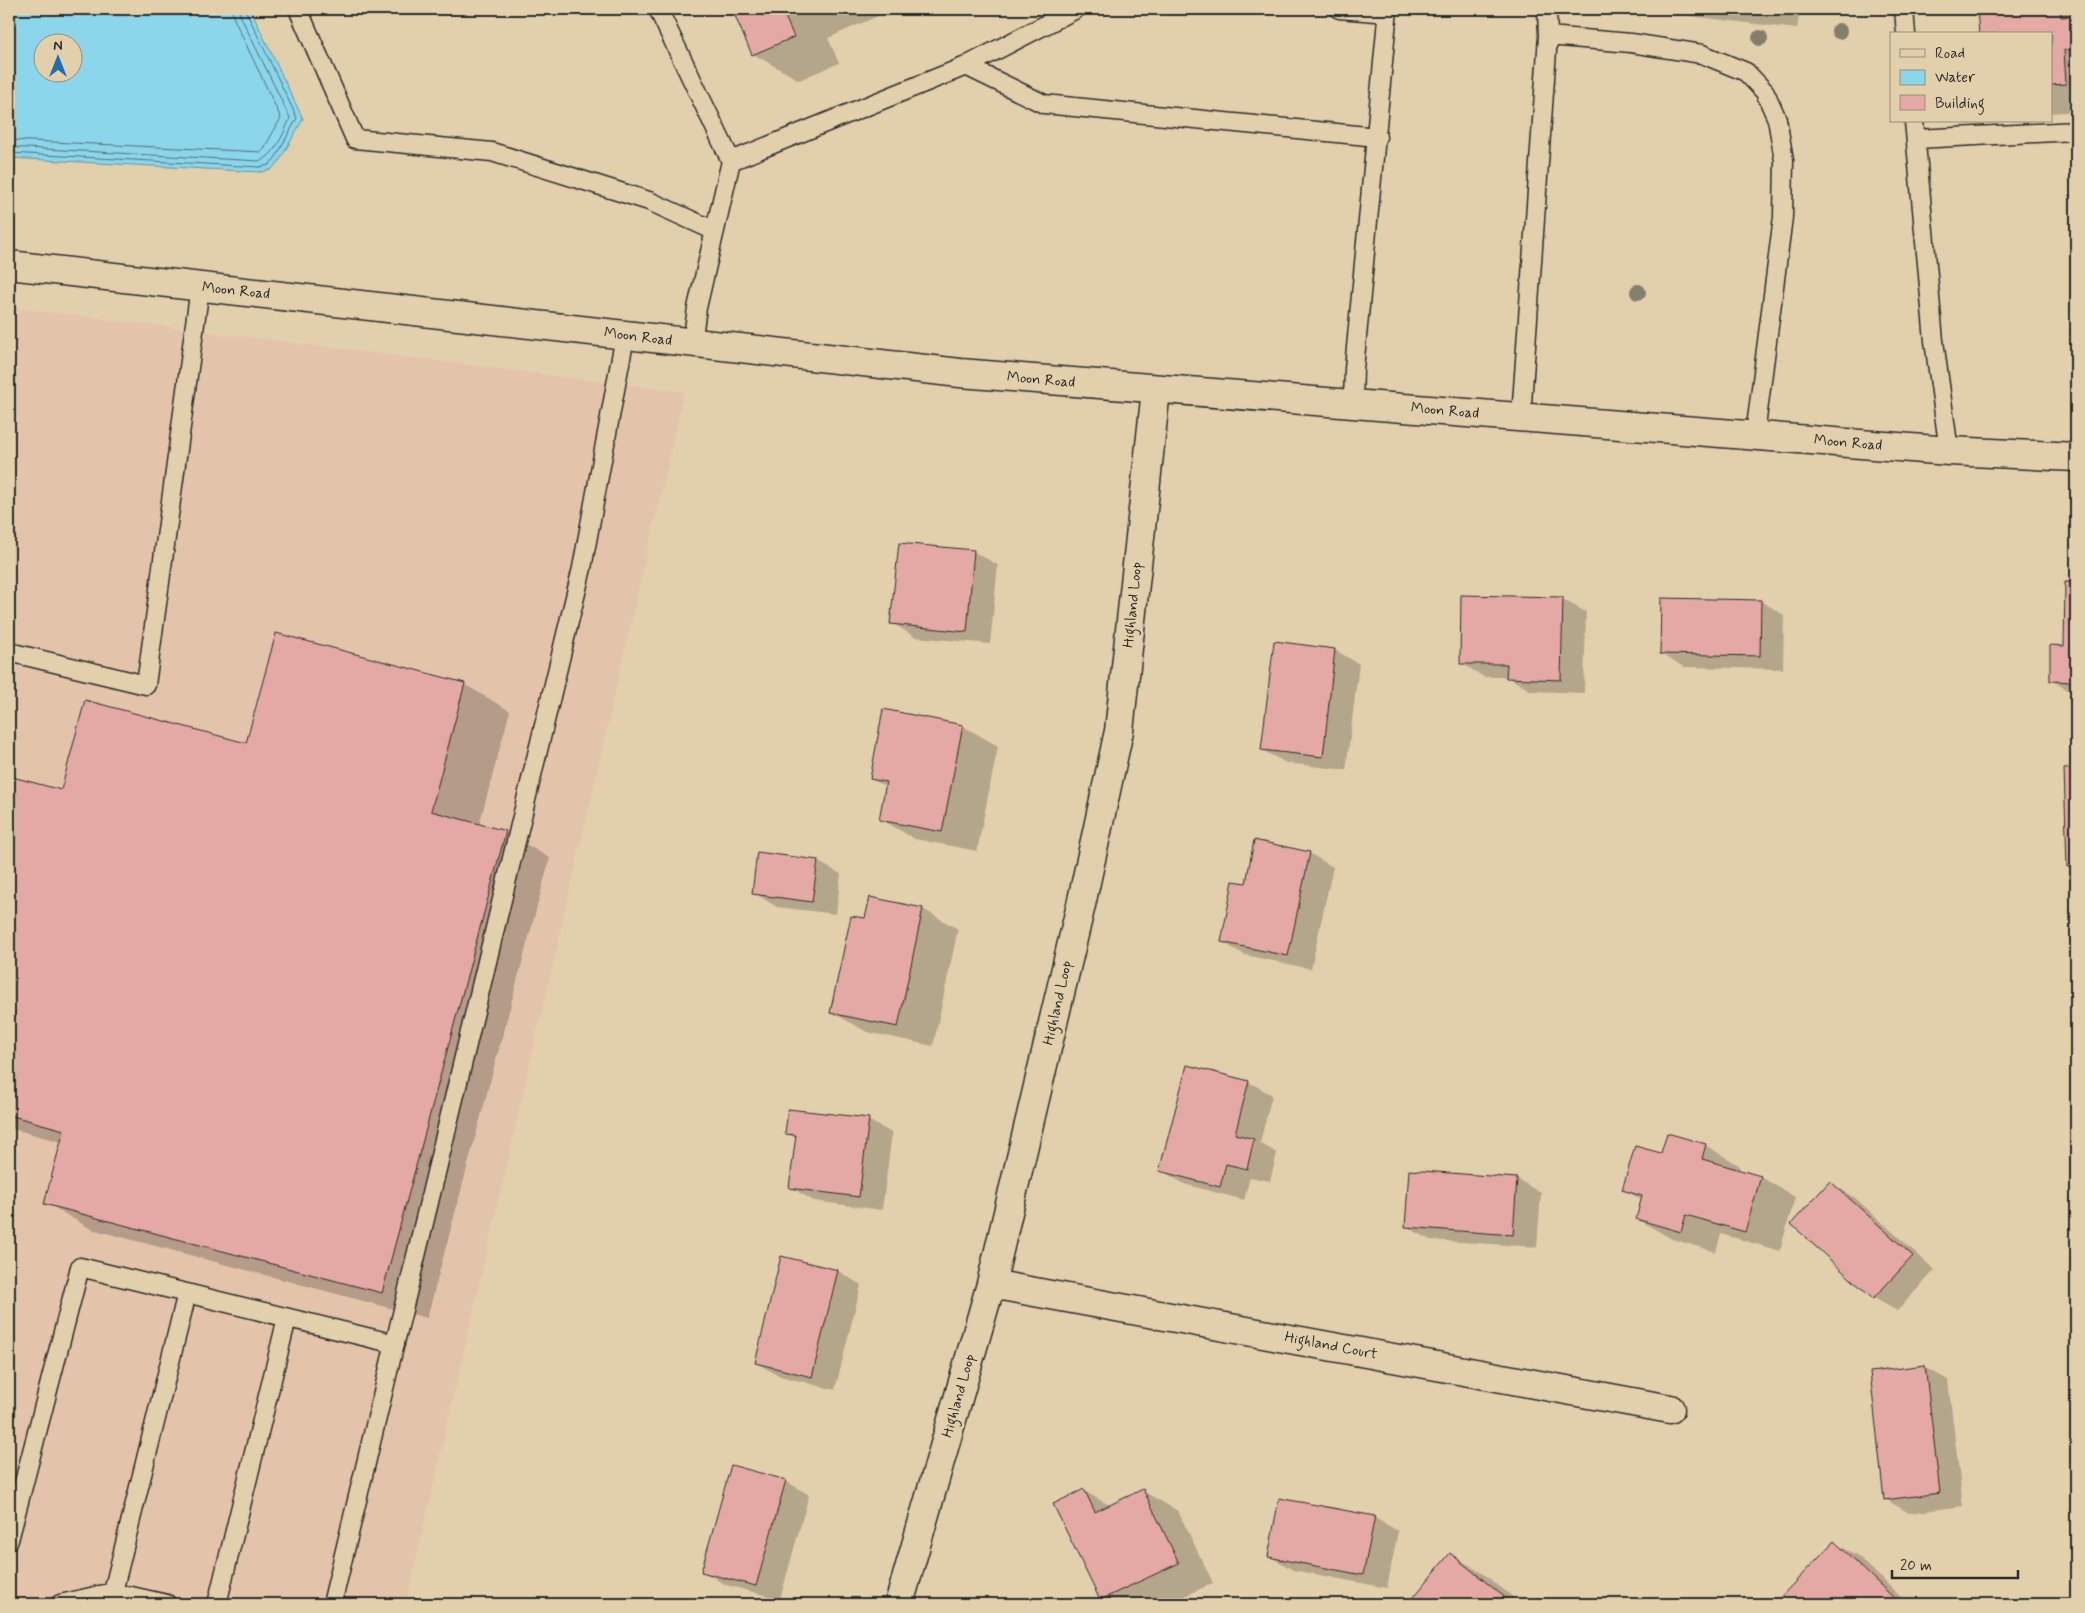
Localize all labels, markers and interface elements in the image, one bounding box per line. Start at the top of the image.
north arrow [32,32,82,82]
legend [1890,32,2052,122]
text: N [53,37,63,55]
text: Road [1935,44,1965,64]
text: Water [1935,68,1975,88]
text: Building [1935,94,1985,115]
street label: Moon Road [201,277,271,305]
street label: Moon Road [603,323,673,351]
street label: Moon Road [1006,367,1076,393]
street label: Moon Road [1410,398,1480,424]
street label: Moon Road [1813,430,1883,456]
street label: Highland Loop [1119,561,1148,649]
street label: Highland Loop [1039,959,1078,1047]
street label: Highland Court [1283,1327,1379,1366]
street label: Highland Loop [938,1352,981,1440]
scale bar [1892,1548,2019,1580]
text: 20 m [1900,1556,1932,1576]

